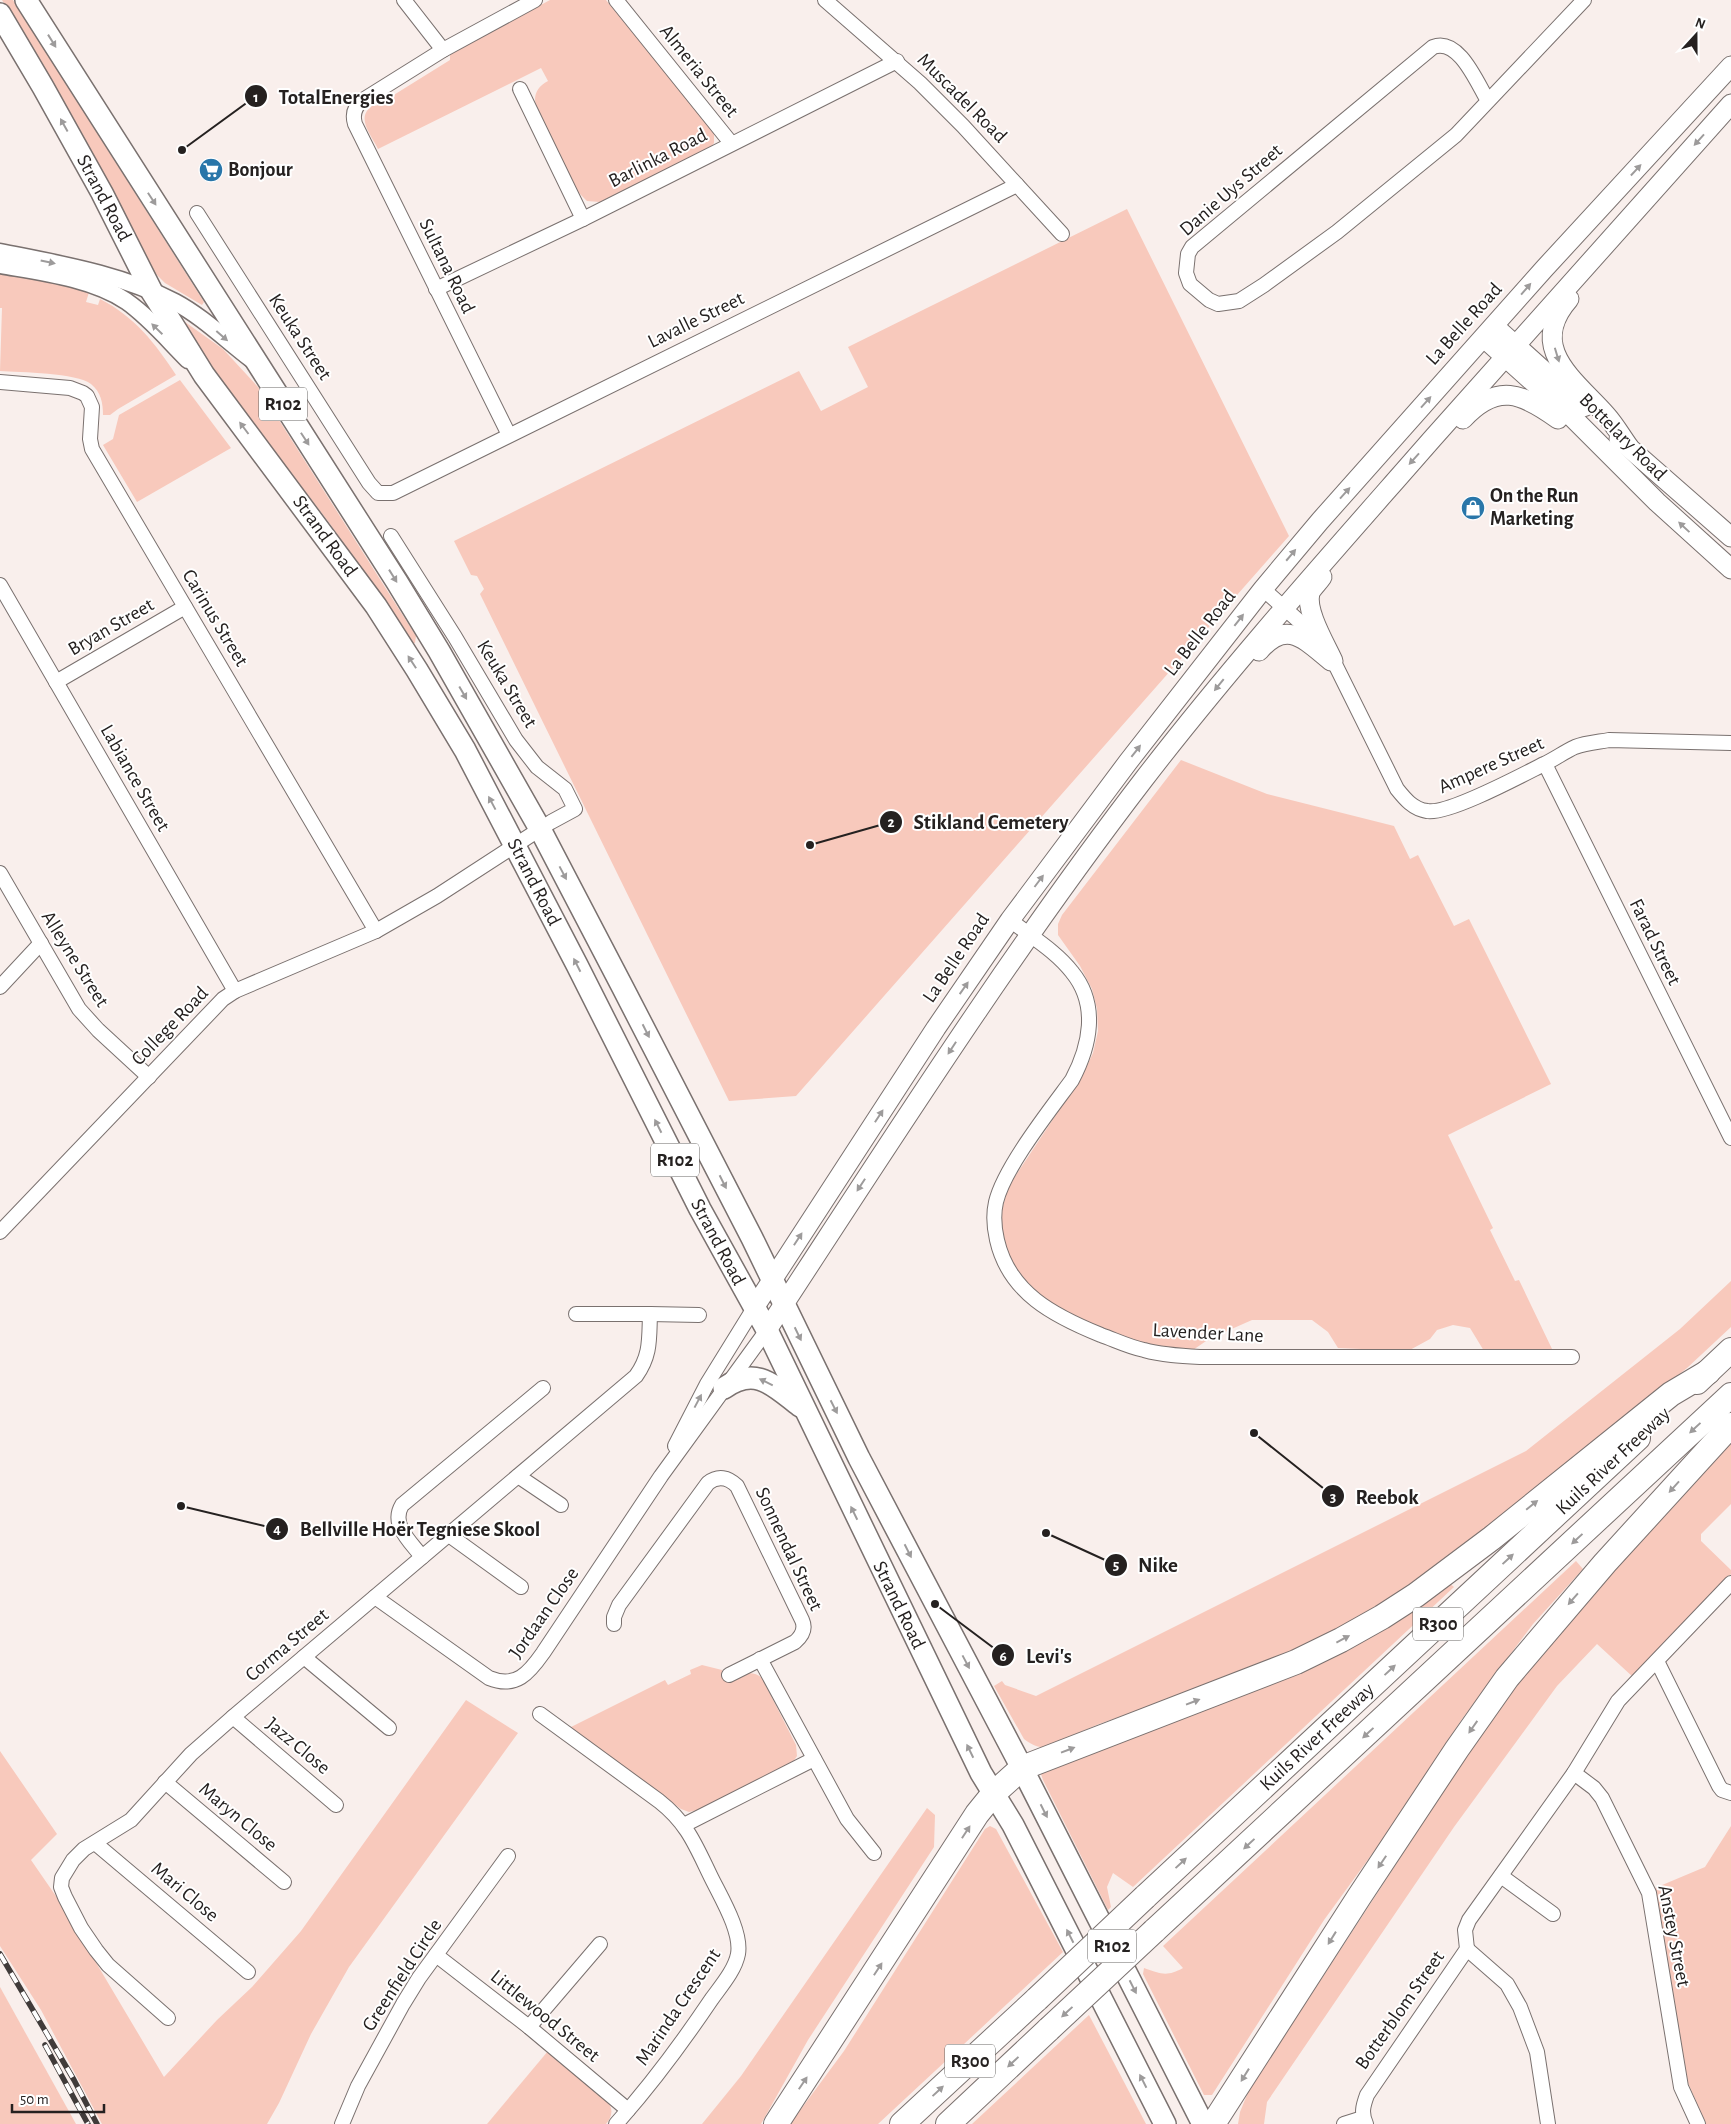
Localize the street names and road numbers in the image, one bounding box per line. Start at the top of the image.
street label: Almeria Street [656,21,743,122]
street label: Muscadel Road [913,49,1011,147]
street label: Barlinka Road [606,125,710,191]
street label: Danie Uys Street [1176,140,1287,240]
street label: Strand Road [73,151,135,245]
street label: Sultana Road [416,215,478,317]
street label: La Belle Road [1422,279,1506,369]
street label: Lavalle Street [645,288,748,352]
street label: Keuka Street [265,290,335,384]
road number: R102 [259,388,307,420]
street label: Bottelary Road [1575,389,1671,485]
street label: Strand Road [289,492,361,580]
street label: Carinus Street [178,566,252,670]
street label: La Belle Road [1160,586,1240,680]
street label: Bryan Street [65,594,158,659]
street label: Keuka Street [473,637,541,732]
street label: Labiance Street [97,721,174,835]
street label: Ampere Street [1435,733,1547,797]
street label: Strand Road [504,835,564,929]
street label: Farad Street [1626,896,1685,989]
street label: Alleyne Street [38,907,113,1011]
street label: La Belle Road [919,910,993,1006]
street label: College Road [128,983,212,1069]
road number: R102 [651,1144,699,1176]
street label: Strand Road [687,1195,749,1289]
street label: Lavender Lane [1152,1320,1264,1346]
street label: Kuils River Freeway [1552,1403,1674,1519]
street label: Sonnendal Street [752,1484,827,1614]
street label: Strand Road [869,1558,929,1652]
street label: Jordaan Close [505,1564,583,1662]
street label: Corma Street [242,1604,333,1685]
road number: R300 [1413,1608,1463,1640]
street label: Kuils River Freeway [1256,1679,1378,1795]
street label: Jazz Close [262,1714,334,1778]
street label: Maryn Close [195,1779,281,1855]
street label: Mari Close [148,1858,222,1926]
street label: Anstey Street [1654,1883,1694,1989]
street label: Greenfield Circle [358,1915,446,2035]
road number: R102 [1088,1930,1136,1962]
street label: Marinda Crescent [632,1945,725,2069]
street label: Botterblom Street [1352,1947,1449,2073]
street label: Littlewood Street [487,1966,604,2066]
road number: R300 [945,2044,995,2078]

